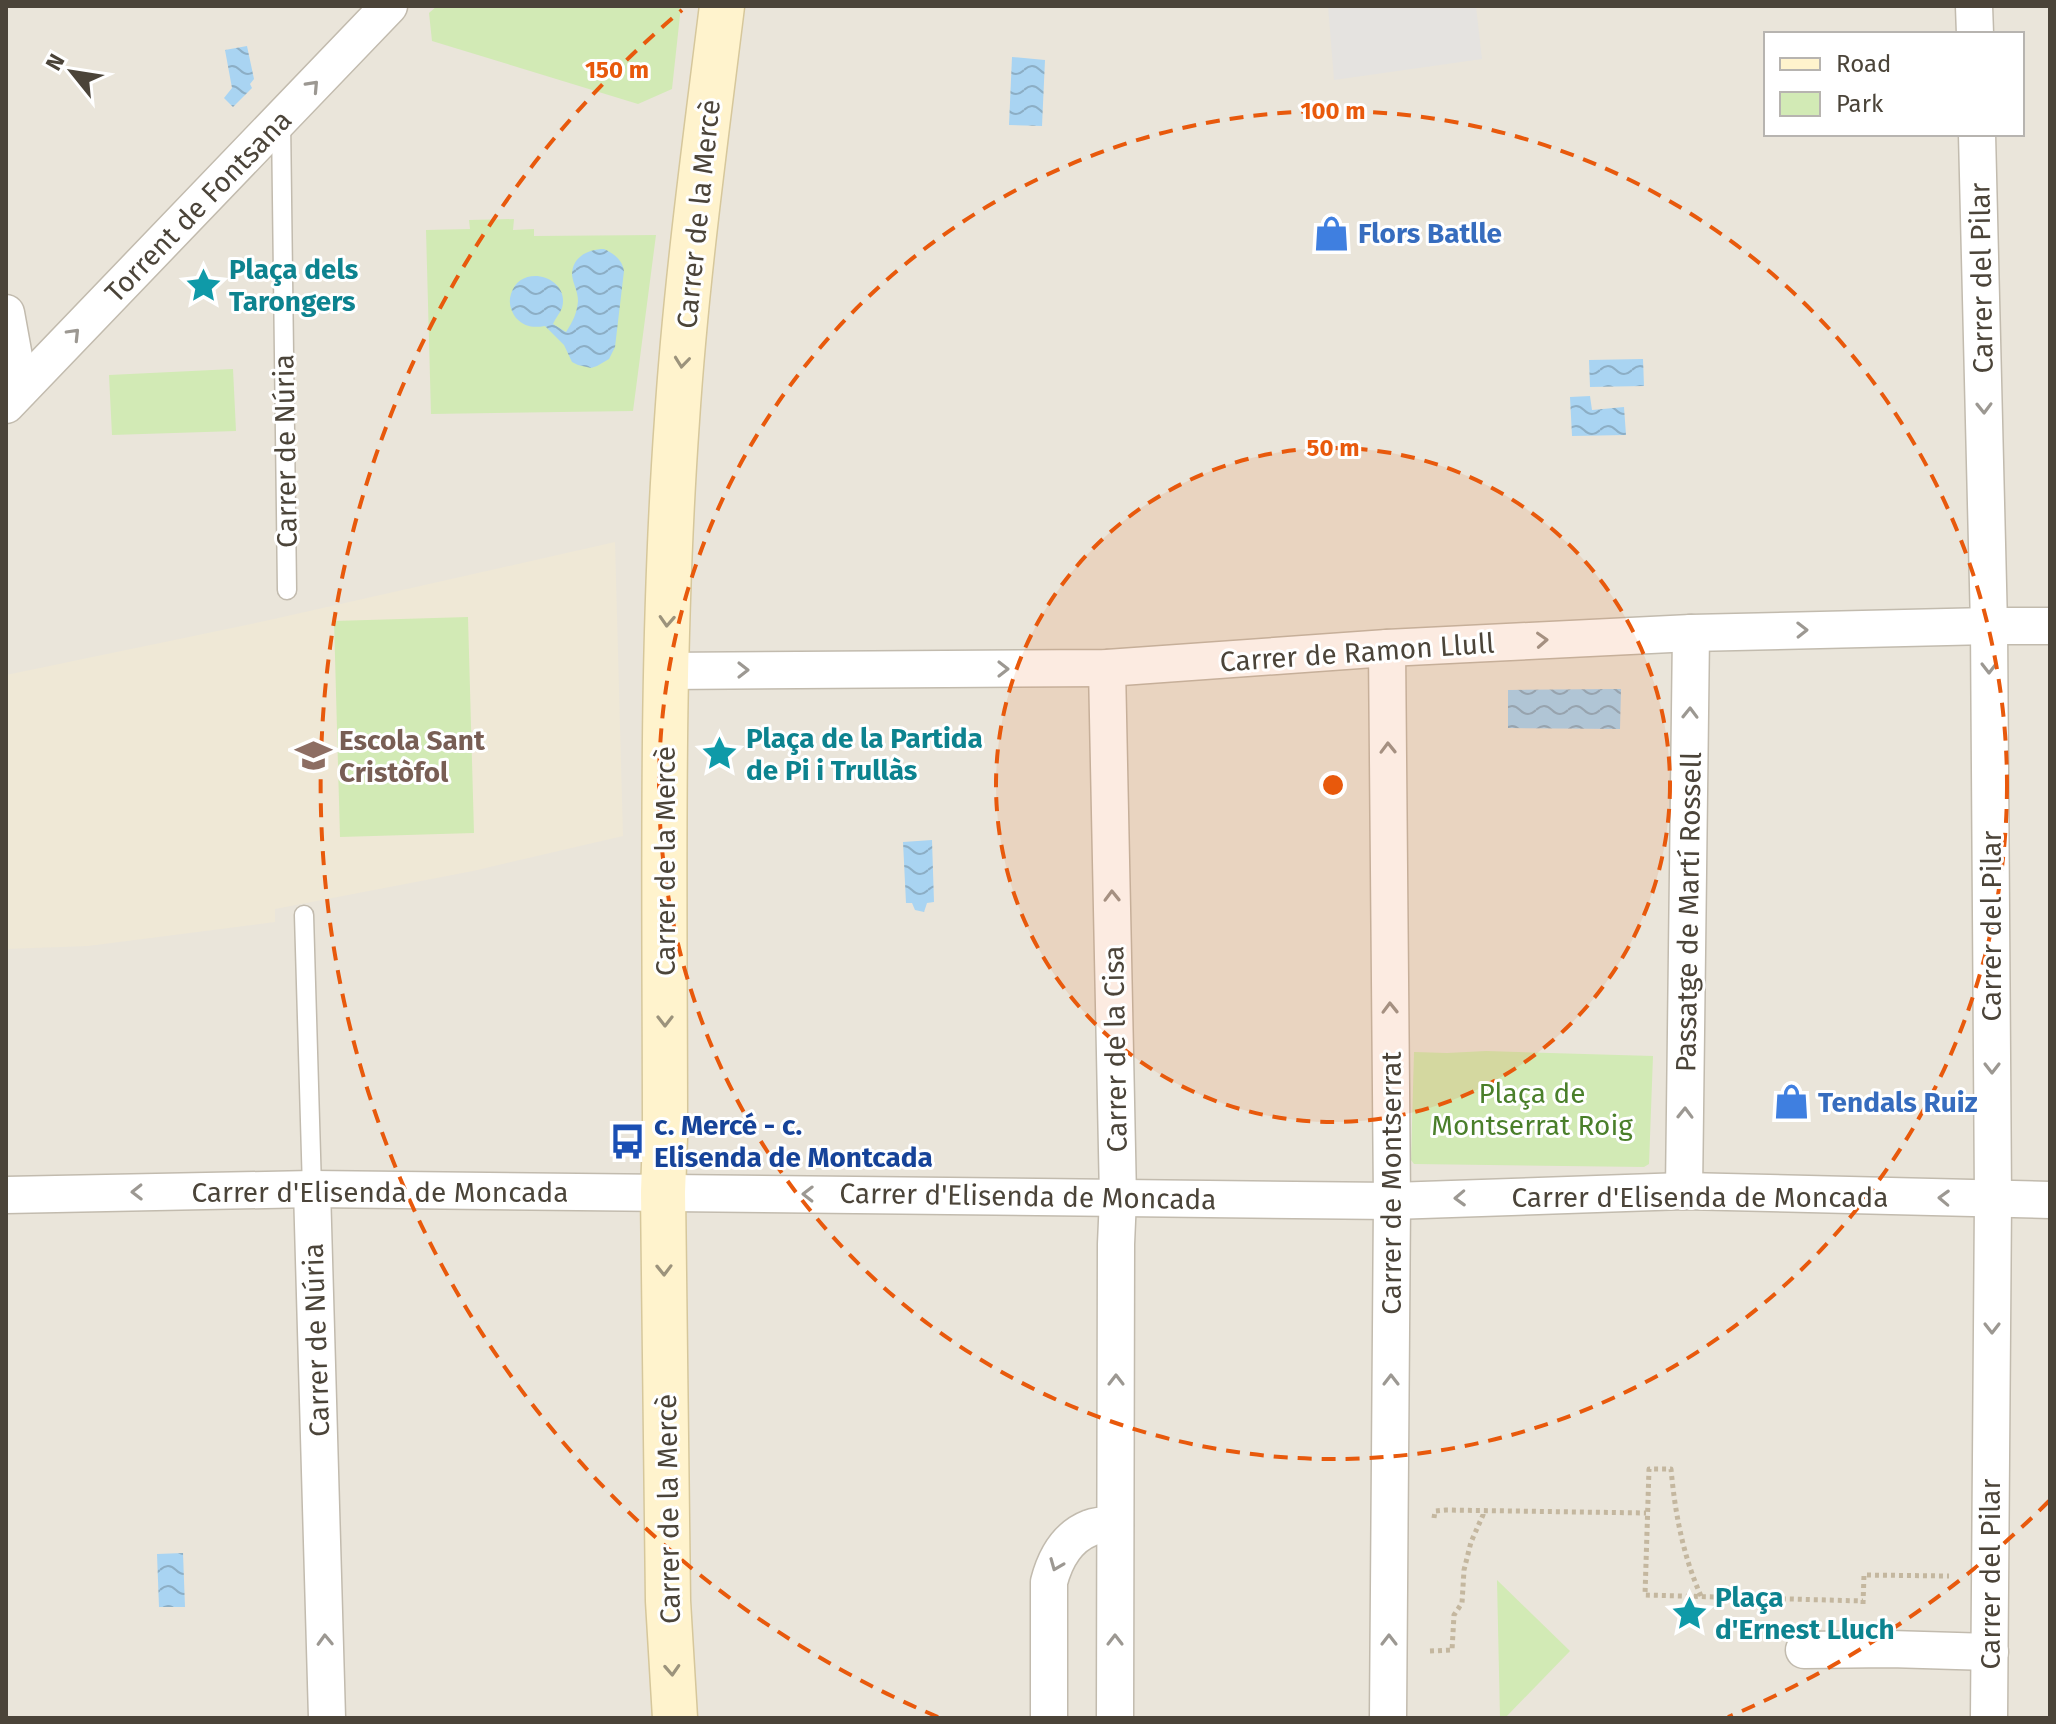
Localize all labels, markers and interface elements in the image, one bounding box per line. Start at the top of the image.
north arrow [32,32,112,112]
legend [1764,32,2024,136]
text: N [40,49,70,75]
text: Road [1836,50,1891,78]
text: 150 m [585,56,649,84]
one-way arrow [304,81,318,95]
text: Park [1836,90,1884,118]
text: 100 m [1300,97,1366,125]
street label: Carrer de la Mercè [670,98,727,330]
street label: Torrent de Fontsana [98,104,298,309]
street label: Carrer del Pilar [1963,182,2000,374]
shop icon: Flors Batlle [1313,214,1351,252]
place label: Flors Batlle [1358,217,1502,250]
place label: Plaça dels Tarongers [229,253,358,318]
place icon: Plaça dels Tarongers [184,266,222,304]
one-way arrow [65,329,79,343]
street label: Carrer de Núria [267,354,304,548]
one-way arrow [674,356,691,369]
one-way arrow [1975,402,1992,415]
text: 50 m [1307,434,1359,462]
one-way arrow [659,615,676,628]
one-way arrow [1796,621,1809,639]
street label: Carrer de Ramon Llull [1219,626,1495,679]
one-way arrow [1536,632,1549,649]
one-way arrow [997,660,1010,678]
one-way arrow [737,661,750,679]
one-way arrow [1980,662,1998,675]
one-way arrow [1681,706,1699,719]
place label: Plaça de la Partida de Pi i Trullàs [746,722,983,787]
place label: Escola Sant Cristòfol [339,724,486,789]
place icon: Plaça de la Partida de Pi i Trullàs [701,735,739,773]
school or university icon: Escola Sant Cristòfol [294,737,332,775]
one-way arrow [1379,741,1397,754]
street label: Carrer de la Mercè [649,746,682,976]
street label: Passatge de Martí Rossell [1669,752,1708,1072]
centre of rings [1319,771,1347,799]
street label: Carrer del Pilar [1975,830,2008,1021]
one-way arrow [1103,889,1121,902]
street label: Carrer de la Cisa [1097,945,1134,1153]
one-way arrow [1382,1001,1399,1014]
one-way arrow [656,1015,674,1028]
street label: Carrer de Montserrat [1375,1050,1408,1315]
one-way arrow [1983,1062,2001,1075]
park label: Plaça de Montserrat Roig [1431,1077,1633,1142]
shop icon: Tendals Ruiz [1773,1083,1811,1121]
place label: Tendals Ruiz [1818,1086,1978,1119]
one-way arrow [1676,1106,1694,1119]
place label: c. Mercé - c. Elisenda de Montcada [654,1109,933,1174]
bus stop icon: c. Mercé - c. Elisenda de Montcada [609,1122,647,1160]
street label: Carrer d'Elisenda de Moncada [191,1176,569,1209]
street label: Carrer d'Elisenda de Moncada [839,1177,1217,1216]
street label: Carrer d'Elisenda de Moncada [1511,1181,1889,1214]
one-way arrow [130,1184,143,1201]
one-way arrow [801,1185,814,1203]
one-way arrow [1453,1190,1466,1207]
one-way arrow [1937,1190,1950,1207]
street label: Carrer de Núria [297,1243,336,1437]
one-way arrow [655,1264,673,1277]
one-way arrow [1983,1322,2001,1335]
one-way arrow [1107,1373,1124,1386]
one-way arrow [1382,1373,1400,1386]
street label: Carrer de la Mercè [650,1394,687,1624]
street label: Carrer del Pilar [1974,1478,2007,1669]
one-way arrow [1049,1557,1065,1571]
place label: Plaça d'Ernest Lluch [1715,1581,1895,1646]
place icon: Plaça d'Ernest Lluch [1670,1594,1708,1632]
one-way arrow [316,1633,333,1646]
one-way arrow [1106,1633,1124,1646]
one-way arrow [1380,1633,1398,1646]
one-way arrow [663,1664,680,1677]

